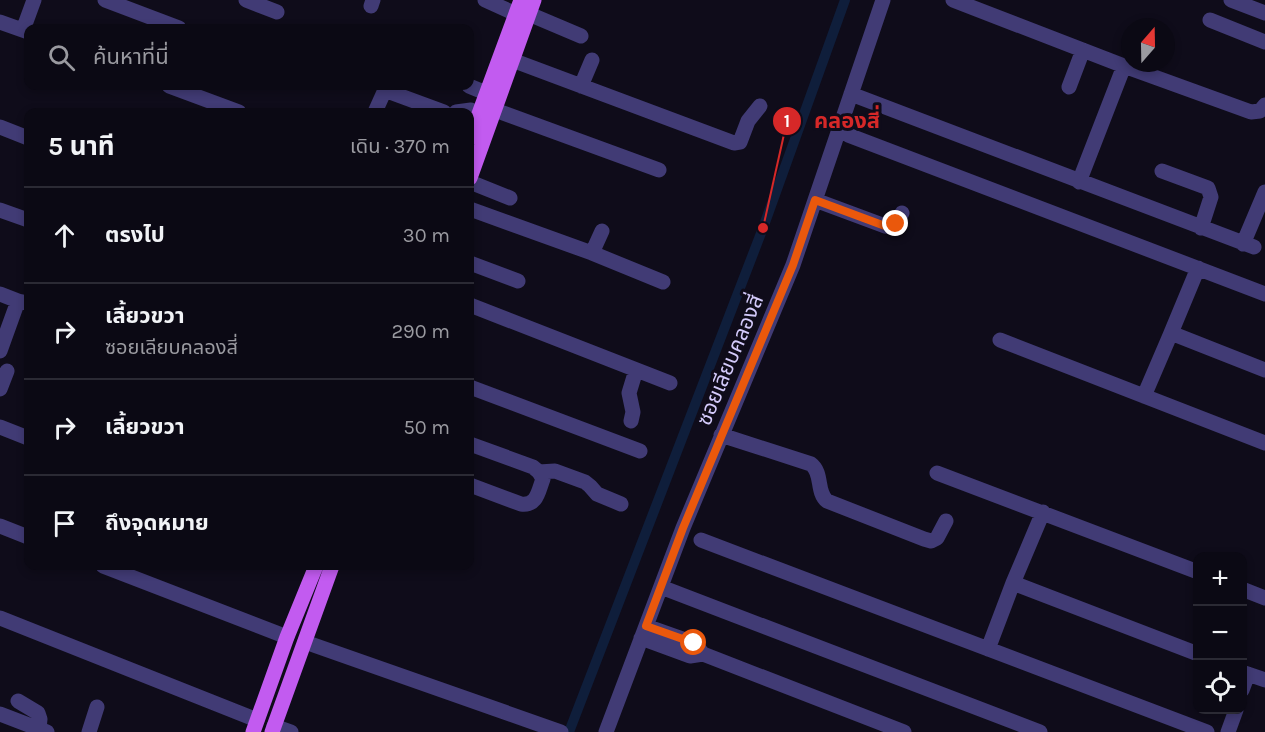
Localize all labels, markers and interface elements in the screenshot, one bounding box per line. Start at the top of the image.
north arrow [1121,18,1175,72]
search box [24,24,474,90]
icon: search [45,41,78,74]
text: ค้นหาที่นี่ [93,44,169,70]
callout: คลองสี่ [772,101,892,141]
text: คลองสี่ [814,105,880,134]
text: 1 [784,110,790,132]
text: 5 นาที [48,131,115,162]
text: เดิน · 370 m [350,135,450,158]
route end [882,210,908,236]
icon: ahead [48,219,81,252]
text: ตรงไป [105,222,165,248]
text: 30 m [403,224,450,247]
street label: ซอยเลียบคลองสี่ [689,290,768,429]
text: เลี้ยวขวา [105,303,185,329]
icon: right [48,315,81,348]
text: 290 m [391,320,450,343]
text: ซอยเลียบคลองสี่ [105,336,238,359]
icon: right [48,411,81,444]
text: เลี้ยวขวา [105,414,185,440]
text: 50 m [403,416,450,439]
icon: arrive [48,507,81,540]
text: ถึงจุดหมาย [105,510,209,536]
map controls [1193,552,1247,714]
button: + [1193,552,1247,606]
button: − [1193,606,1247,660]
route start [680,629,706,655]
button: locate [1193,660,1247,714]

